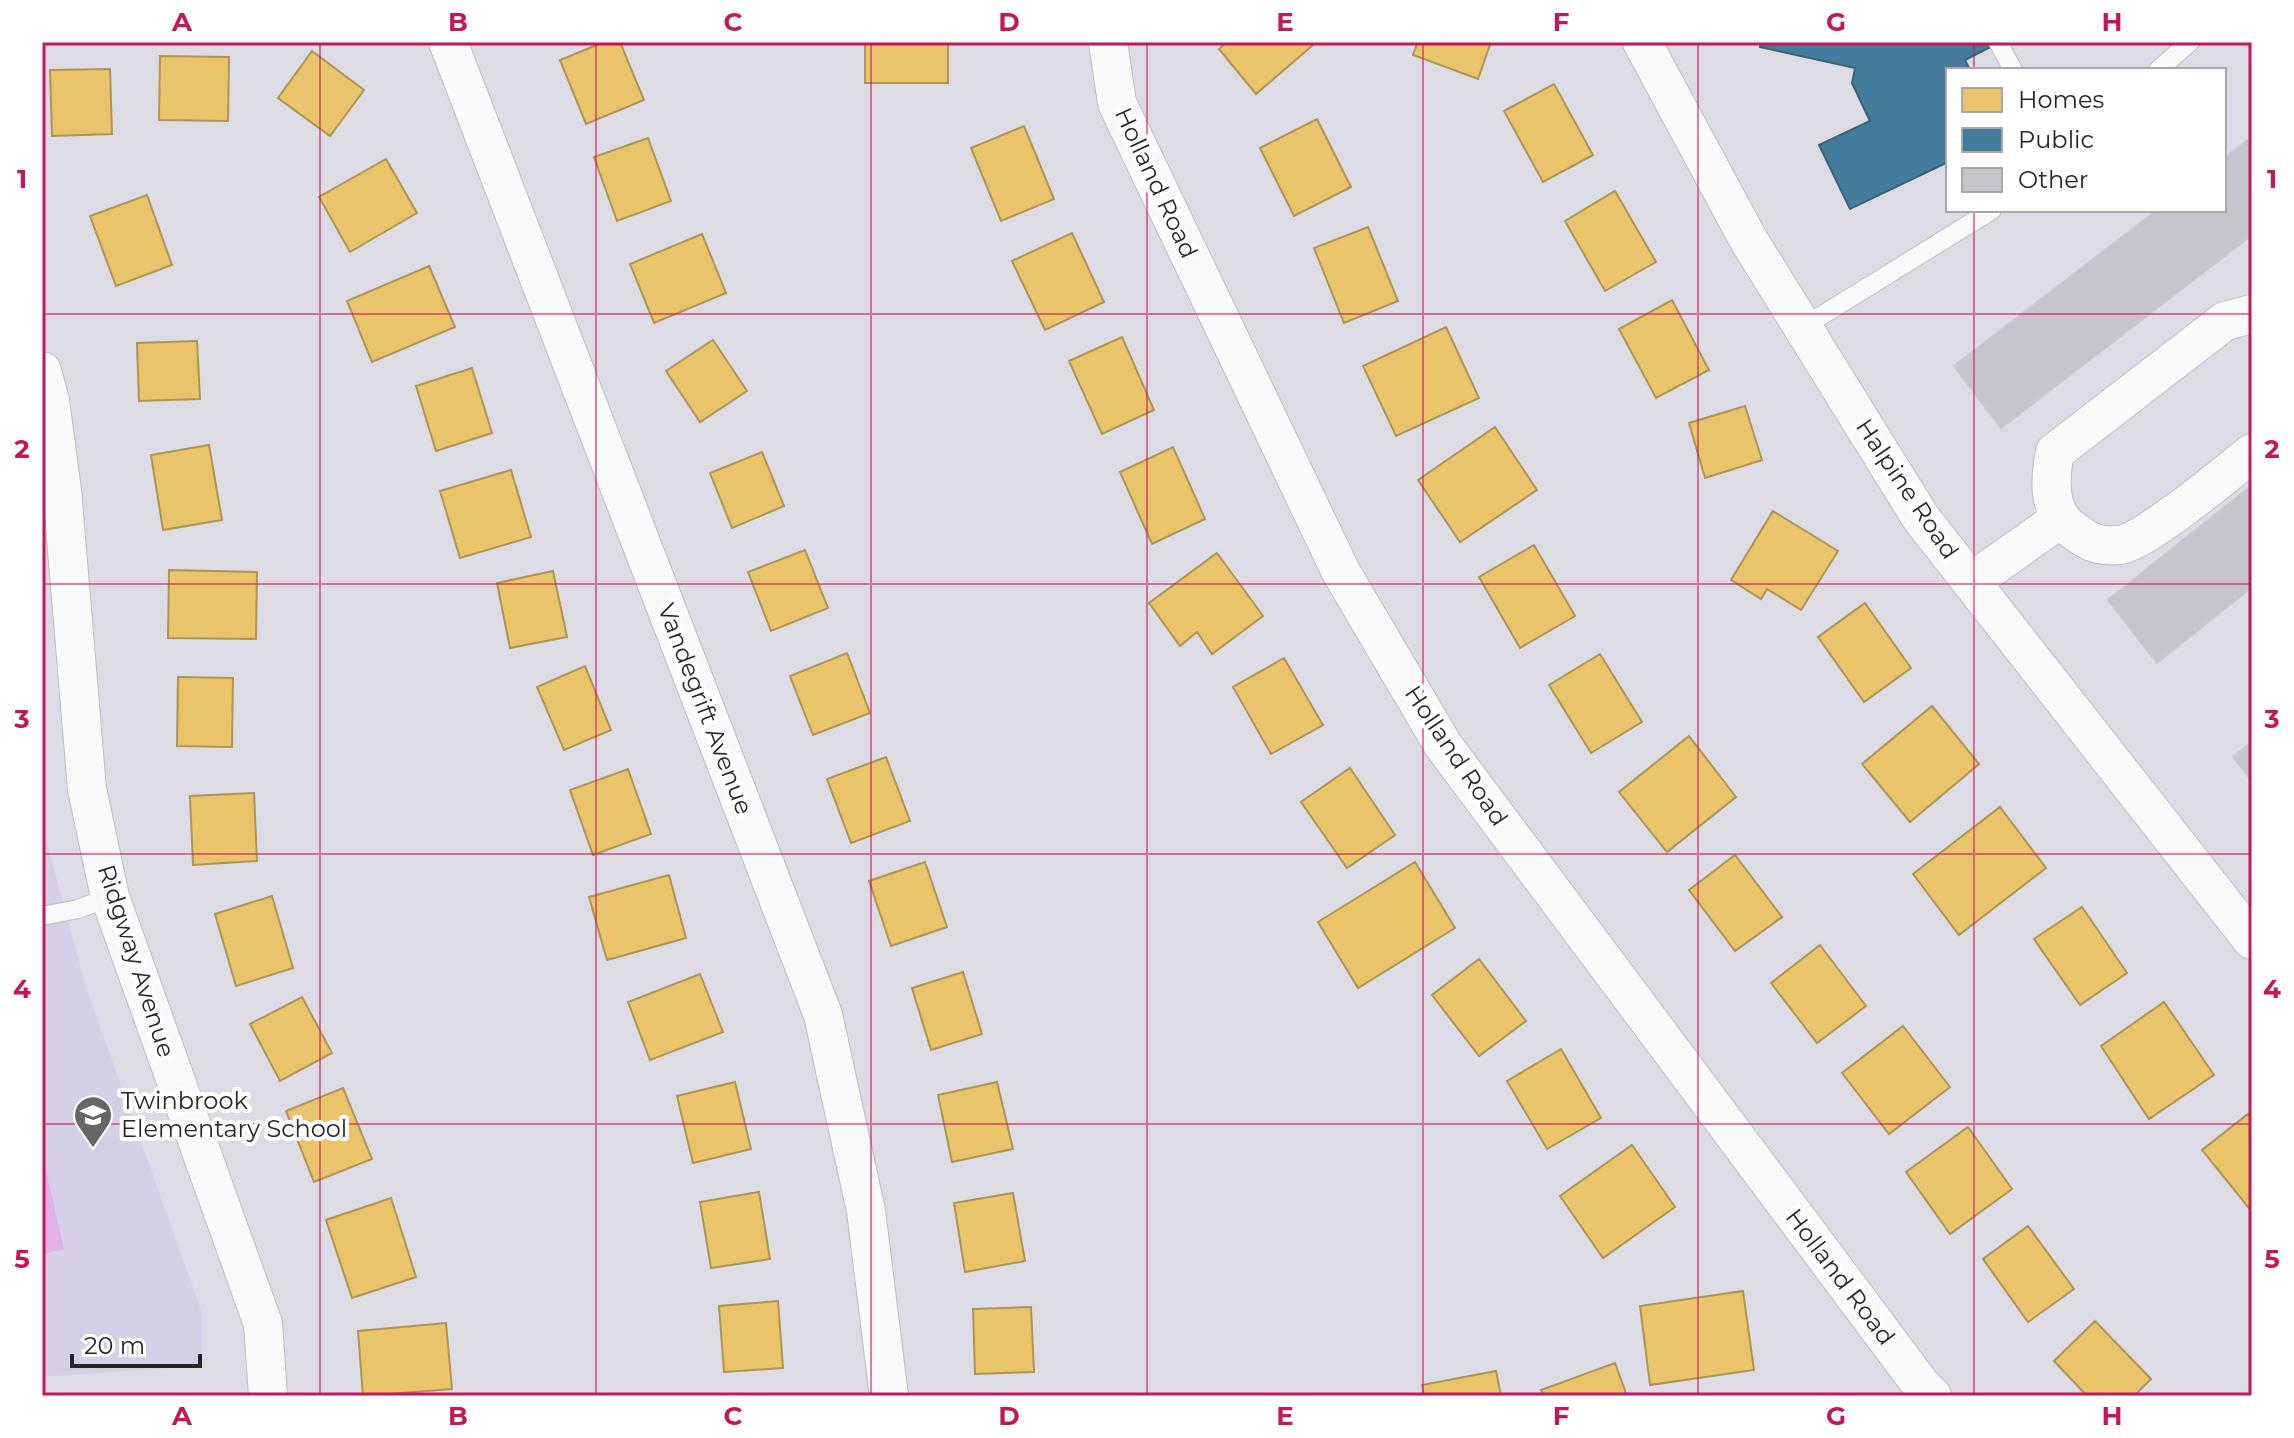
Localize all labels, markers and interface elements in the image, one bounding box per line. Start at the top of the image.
text: A [171,6,193,38]
text: B [448,6,468,38]
text: C [724,6,743,38]
text: D [998,6,1020,38]
text: E [1276,6,1294,38]
text: F [1553,6,1569,38]
text: G [1826,6,1846,38]
text: H [2101,6,2123,38]
legend [1946,68,2226,212]
text: Homes [2018,85,2104,114]
street label: Holland Road [1109,103,1204,263]
text: Public [2018,125,2094,154]
text: 1 [17,163,27,195]
text: 1 [2267,163,2277,195]
text: Other [2018,165,2088,194]
street label: Halpine Road [1850,413,1965,564]
text: 2 [14,433,30,465]
text: 2 [2264,433,2280,465]
street label: Vandegrift Avenue [652,599,759,818]
street label: Holland Road [1399,680,1514,831]
text: 3 [13,703,30,735]
text: 3 [2263,703,2280,735]
street label: Ridgway Avenue [92,861,181,1061]
text: 4 [13,973,31,1005]
text: 4 [2263,973,2281,1005]
place label: Twinbrook Elementary School [121,1086,347,1143]
school or university icon: Twinbrook Elementary School [72,1094,114,1149]
street label: Holland Road [1780,1203,1901,1351]
text: 5 [14,1243,30,1275]
text: 5 [2264,1243,2280,1275]
scale bar [72,1318,200,1368]
text: 20 m [84,1331,145,1360]
text: A [171,1400,193,1432]
text: B [448,1400,468,1432]
text: C [724,1400,743,1432]
text: D [998,1400,1020,1432]
text: E [1276,1400,1294,1432]
text: F [1553,1400,1569,1432]
text: G [1826,1400,1846,1432]
text: H [2101,1400,2123,1432]

